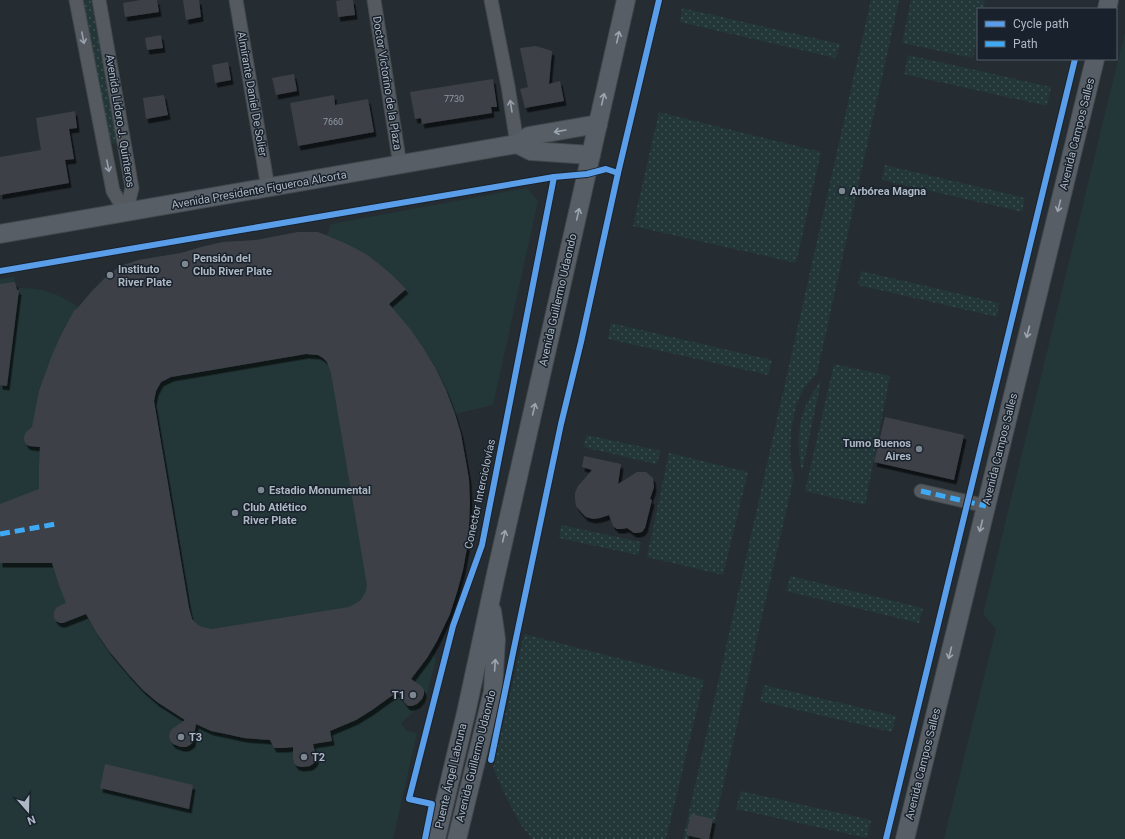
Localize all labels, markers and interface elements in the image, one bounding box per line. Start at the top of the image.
legend [977,8,1117,60]
street label: Doctor Victorino de la Plaza [370,15,404,151]
text: Cycle path [1013,17,1069,31]
one-way arrow [80,31,88,44]
street label: Almirante Daniel De Solier [235,31,269,158]
one-way arrow [614,31,622,44]
text: Path [1013,37,1038,51]
street label: Avenida Lidoro J. Quinteros [103,54,137,189]
street label: Avenida Campos Salles [1057,76,1097,191]
one-way arrow [600,93,608,106]
house number: 7730 [444,94,464,104]
one-way arrow [507,100,515,113]
house number: 7660 [323,117,343,127]
one-way arrow [553,127,566,135]
one-way arrow [104,159,112,172]
street label: Avenida Presidente Figueroa Alcorta [170,168,348,212]
place label: Arbórea Magna [850,185,926,198]
marker: Arbórea Magna [837,186,847,196]
one-way arrow [1055,199,1062,212]
one-way arrow [575,208,582,221]
street label: Avenida Guillermo Udaondo [536,232,580,368]
place label: Pensión del Club River Plate [193,252,272,278]
marker: Pensión del Club River Plate [180,259,190,269]
place label: Instituto River Plate [118,263,172,289]
marker: Instituto River Plate [105,270,115,280]
one-way arrow [1024,325,1032,338]
street label: Avenida Campos Salles [980,391,1020,506]
one-way arrow [530,403,538,416]
street label: Conector Interciclovías [462,437,498,550]
place label: Tumo Buenos Aires [843,437,911,463]
marker: Tumo Buenos Aires [914,444,924,454]
place label: Estadio Monumental [269,484,371,497]
marker: Estadio Monumental [256,485,266,495]
place label: Club Atlético River Plate [243,501,307,527]
marker: Club Atlético River Plate [230,508,240,518]
one-way arrow [976,519,984,532]
one-way arrow [501,529,509,542]
one-way arrow [946,646,953,659]
one-way arrow [491,659,498,672]
place label: T1 [392,689,405,702]
street label: Avenida Guillermo Udaondo [453,689,499,823]
marker: T1 [408,690,418,700]
street label: Avenida Campos Salles [903,706,943,821]
street label: Puente Ángel Labruna [433,722,469,830]
place label: T3 [189,731,202,744]
marker: T3 [176,732,186,742]
place label: T2 [312,751,325,764]
marker: T2 [299,752,309,762]
north arrow [8,791,48,831]
text: N [25,812,37,827]

